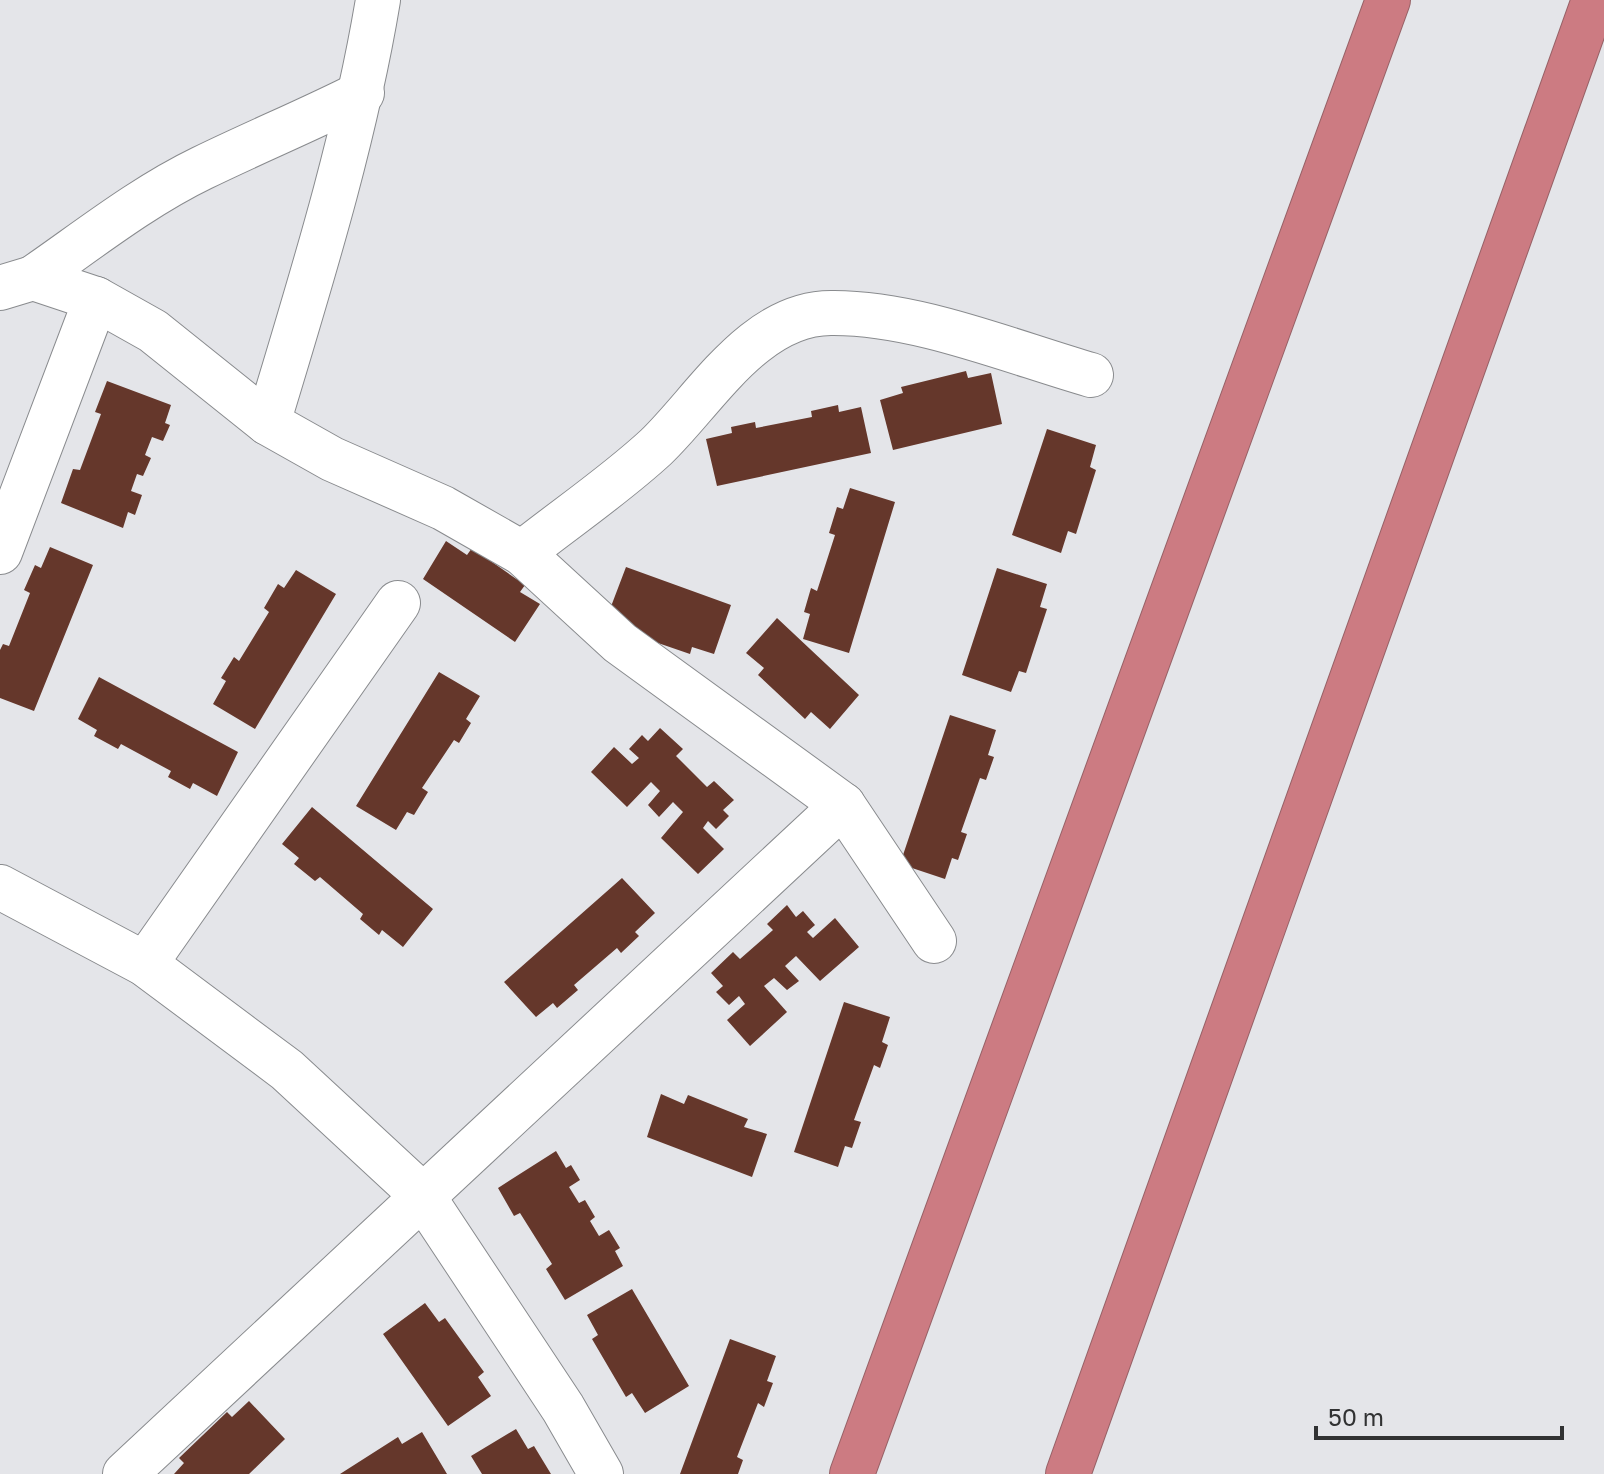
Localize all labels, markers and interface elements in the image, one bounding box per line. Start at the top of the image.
scale bar [1316,1390,1562,1440]
text: 50 m [1328,1402,1384,1431]

